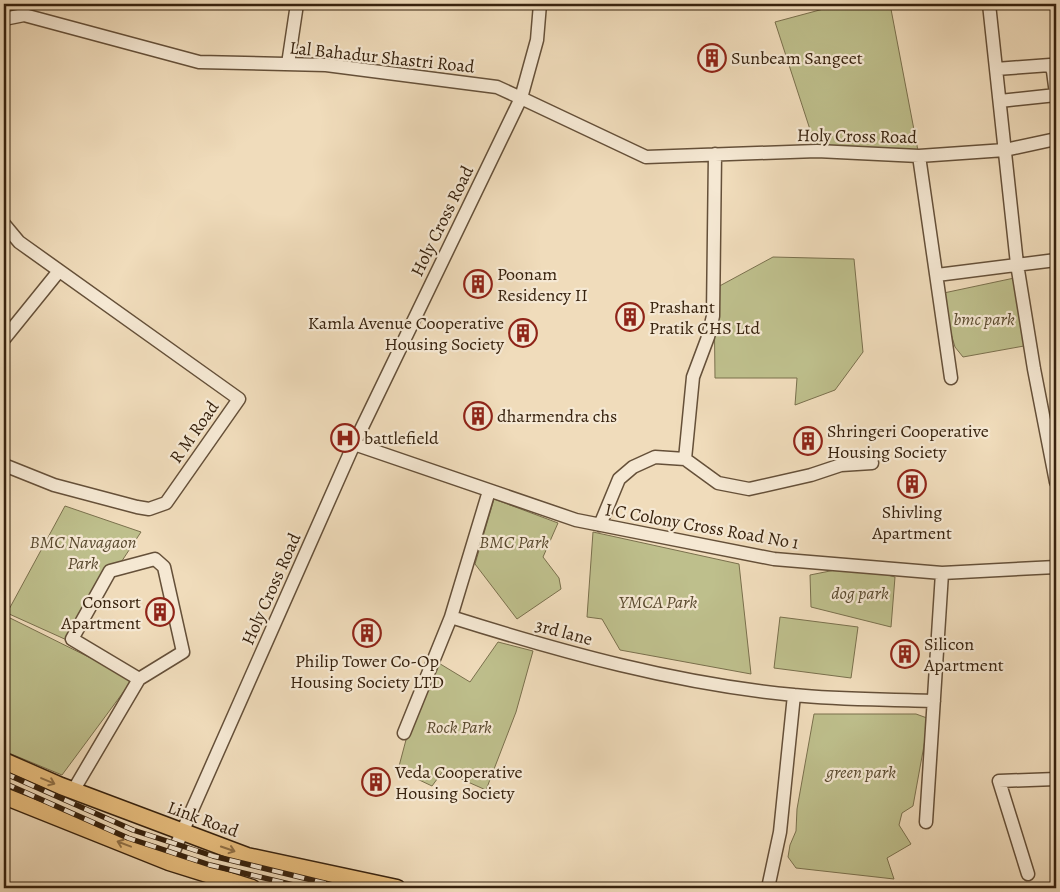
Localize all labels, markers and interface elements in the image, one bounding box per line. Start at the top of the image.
street label: Lal Bahadur Shastri Road [288,35,476,79]
building icon: Sunbeam Sangeet [697,43,727,73]
place label: Sunbeam Sangeet [731,46,863,70]
street label: Holy Cross Road [797,123,918,149]
street label: Holy Cross Road [405,161,479,280]
place label: Poonam Residency II [497,262,588,307]
building icon: Poonam Residency II [463,269,493,299]
place label: Prashant Pratik CHS Ltd [649,295,760,340]
building icon: Prashant Pratik CHS Ltd [615,302,645,332]
park label: bmc park [953,307,1015,331]
place label: Kamla Avenue Cooperative Housing Society [308,311,505,356]
building icon: Kamla Avenue Cooperative Housing Society [508,318,538,348]
street label: R M Road [164,396,224,468]
building icon: dharmendra chs [463,401,493,431]
place label: dharmendra chs [497,404,617,428]
place label: Shringeri Cooperative Housing Society [827,419,989,464]
hospital icon: battlefield [330,423,360,453]
place label: battlefield [364,426,439,450]
building icon: Shringeri Cooperative Housing Society [793,426,823,456]
building icon: Shivling Apartment [897,469,927,499]
street label: I C Colony Cross Road No 1 [603,497,801,555]
place label: Shivling Apartment [871,500,952,545]
street label: Holy Cross Road [236,529,307,649]
park label: BMC Navagaon Park [29,530,137,575]
park label: BMC Park [479,530,549,554]
park label: dog park [831,581,889,605]
place label: Consort Apartment [60,590,141,635]
park label: YMCA Park [619,590,697,614]
building icon: Consort Apartment [145,597,175,627]
street label: 3rd lane [533,613,595,651]
building icon: Philip Tower Co-Op Housing Society LTD [352,618,382,648]
place label: Silicon Apartment [923,632,1004,677]
building icon: Silicon Apartment [890,639,920,669]
place label: Philip Tower Co-Op Housing Society LTD [290,649,444,694]
park label: Rock Park [426,715,492,739]
place label: Veda Cooperative Housing Society [394,760,523,805]
park label: green park [824,760,896,784]
building icon: Veda Cooperative Housing Society [361,767,391,797]
one-way arrow [40,777,55,787]
street label: Link Road [164,795,242,843]
one-way arrow [117,839,132,849]
one-way arrow [220,845,236,854]

